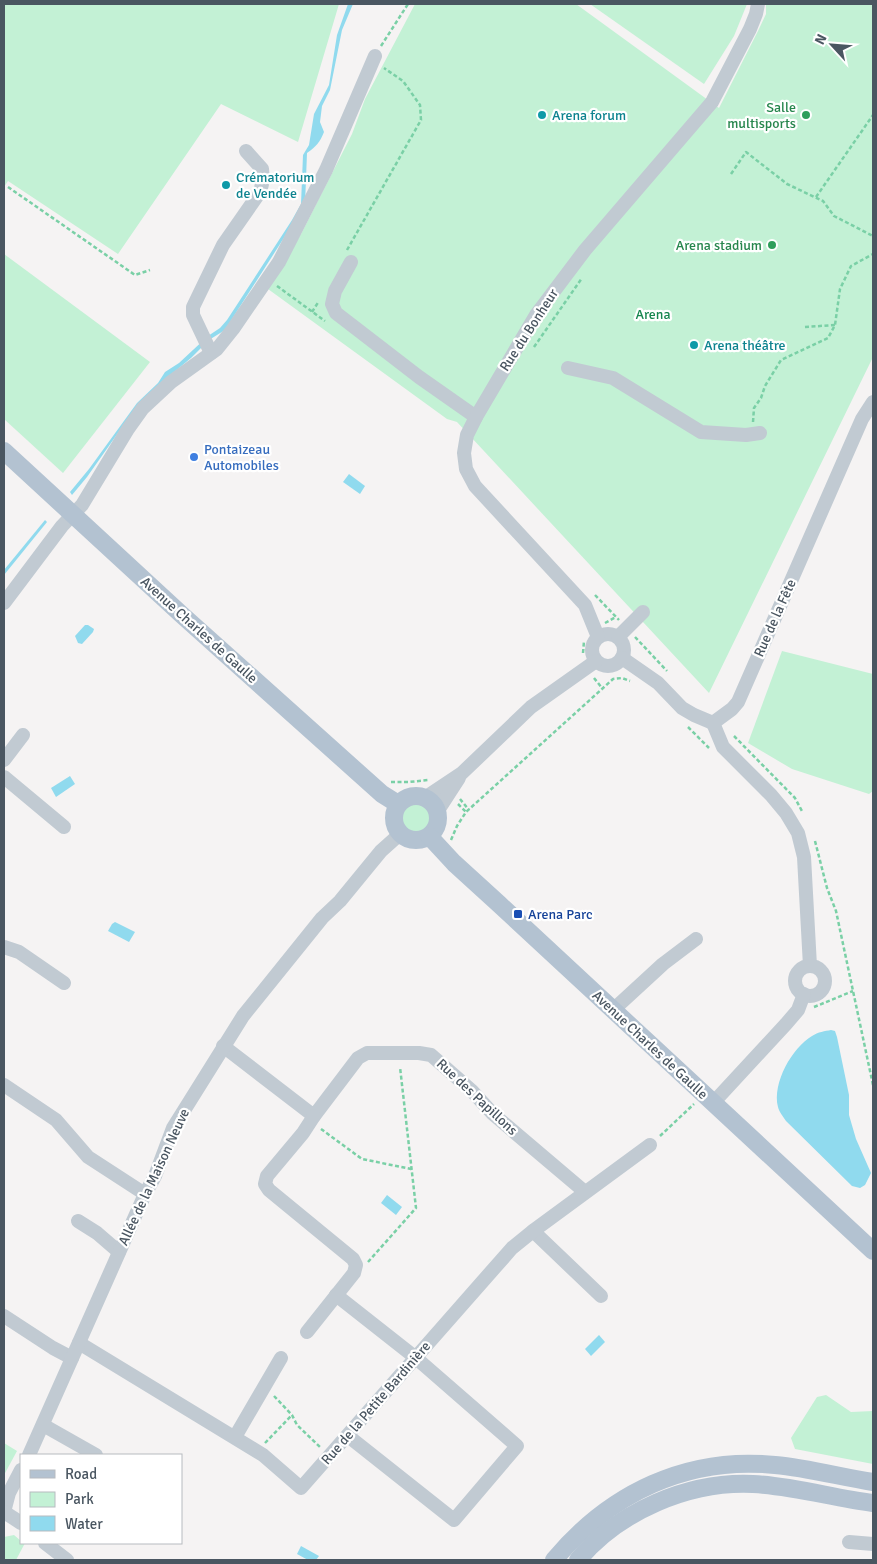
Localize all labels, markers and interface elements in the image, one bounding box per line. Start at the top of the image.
north arrow [807,20,857,70]
text: N [811,31,831,48]
place label: Salle multisports [727,99,796,132]
place label: Arena forum [552,107,626,124]
marker: Arena forum [536,109,548,121]
marker: Salle multisports [800,109,812,121]
place label: Crématorium de Vendée [236,169,315,202]
marker: Crématorium de Vendée [220,179,232,191]
place label: Arena stadium [676,237,762,254]
marker: Arena stadium [766,239,778,251]
street label: Rue du Bonheur [496,285,562,374]
park label: Arena [635,306,671,323]
place label: Arena théâtre [704,337,786,354]
marker: Arena théâtre [688,339,700,351]
place label: Pontaizeau Automobiles [204,441,279,474]
marker: Pontaizeau Automobiles [188,451,200,463]
street label: Avenue Charles de Gaulle [137,573,261,687]
street label: Rue de la Fête [750,576,800,660]
place label: Arena Parc [528,906,593,923]
marker: Arena Parc [512,908,524,920]
street label: Avenue Charles de Gaulle [589,987,711,1103]
street label: Rue des Papillons [433,1055,521,1139]
street label: Allée de la Maison Neuve [115,1106,193,1248]
street label: Rue de la Petite Bardinière [318,1338,434,1468]
legend [20,1454,182,1544]
text: Road [65,1465,97,1483]
text: Park [65,1490,94,1508]
text: Water [65,1515,103,1533]

